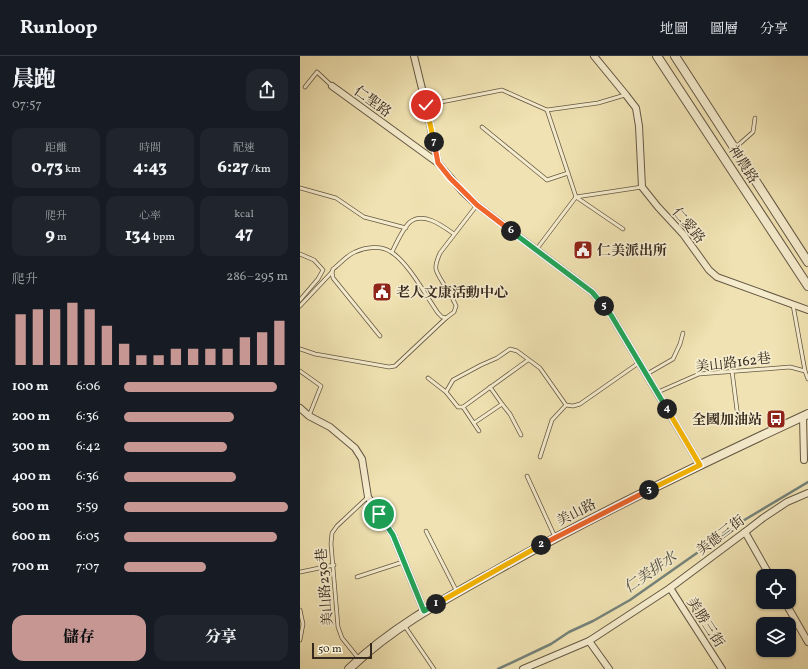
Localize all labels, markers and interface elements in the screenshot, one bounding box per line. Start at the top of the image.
text: Runloop [20,15,97,41]
text: 地圖 [660,20,688,39]
text: 圖層 [710,20,738,39]
text: 分享 [760,20,788,39]
text: 晨跑 [12,65,56,96]
button: share [246,69,288,111]
street label: 仁聖路 [350,82,395,122]
pin [409,88,443,122]
icon: check [415,94,437,116]
text: 07:57 [12,96,42,114]
pin: 7 [424,132,444,152]
text: 7 [431,134,437,149]
text: 距離 [45,141,67,156]
text: 時間 [139,141,161,156]
text: 配速 [233,141,255,156]
street label: 神農路 [723,142,762,188]
text: 0.73 [31,156,63,179]
text: 4:43 [133,156,167,179]
text: 6:27 [217,156,249,179]
text: km [63,162,81,177]
text: /km [249,162,271,177]
street label: 仁愛路 [667,204,709,248]
text: kcal [234,207,254,222]
text: 爬升 [45,209,67,224]
text: 心率 [139,209,161,224]
pin: 6 [501,221,521,241]
text: 47 [235,222,253,245]
text: 6 [508,223,514,238]
text: 9 [45,224,55,247]
text: 134 [125,224,151,247]
text: m [55,230,67,245]
text: bpm [151,230,175,245]
public building icon: 仁美派出所 [572,239,594,261]
place label: 仁美派出所 [597,242,667,261]
text: 286–295 m [226,268,288,286]
text: 爬升 [12,271,38,289]
public building icon: 老人文康活動中心 [371,281,393,303]
place label: 老人文康活動中心 [396,284,508,303]
pin: 5 [594,296,614,316]
text: 5 [601,298,607,313]
street label: 美山路162巷 [694,349,772,378]
text: 100 m [12,378,49,396]
text: 6:06 [76,378,100,396]
pin: 4 [657,399,677,419]
text: 4 [664,401,670,416]
text: 200 m [12,408,50,426]
text: 6:36 [76,408,99,426]
bus stop icon: 全國加油站 [765,408,787,430]
place label: 全國加油站 [692,411,762,430]
text: 300 m [12,438,50,456]
text: 6:42 [76,438,100,456]
text: 400 m [12,468,51,486]
text: 6:36 [76,468,99,486]
pin: 3 [639,480,659,500]
text: 3 [646,482,652,497]
street label: 美山路 [554,495,600,531]
pin [362,497,396,531]
text: 500 m [12,498,49,516]
text: 5:59 [76,498,98,516]
icon: arrive [368,503,390,525]
street label: 美德三街 [693,512,749,561]
text: 600 m [12,528,50,546]
text: 6:05 [76,528,100,546]
pin: 2 [531,535,551,555]
text: 2 [538,537,544,552]
water label: 仁美排水 [620,546,683,599]
street label: 美山路230巷 [313,547,338,627]
text: 700 m [12,558,49,576]
text: 7:07 [76,558,100,576]
map controls [756,569,796,657]
button: locate [756,569,796,609]
pin: 1 [426,594,446,614]
street label: 美勝三街 [682,594,728,651]
text: 1 [434,596,438,611]
button: 儲存 [12,615,146,661]
button: 分享 [154,615,288,661]
button: layers [756,617,796,657]
scale bar [312,641,372,660]
text: 50 m [318,642,342,657]

